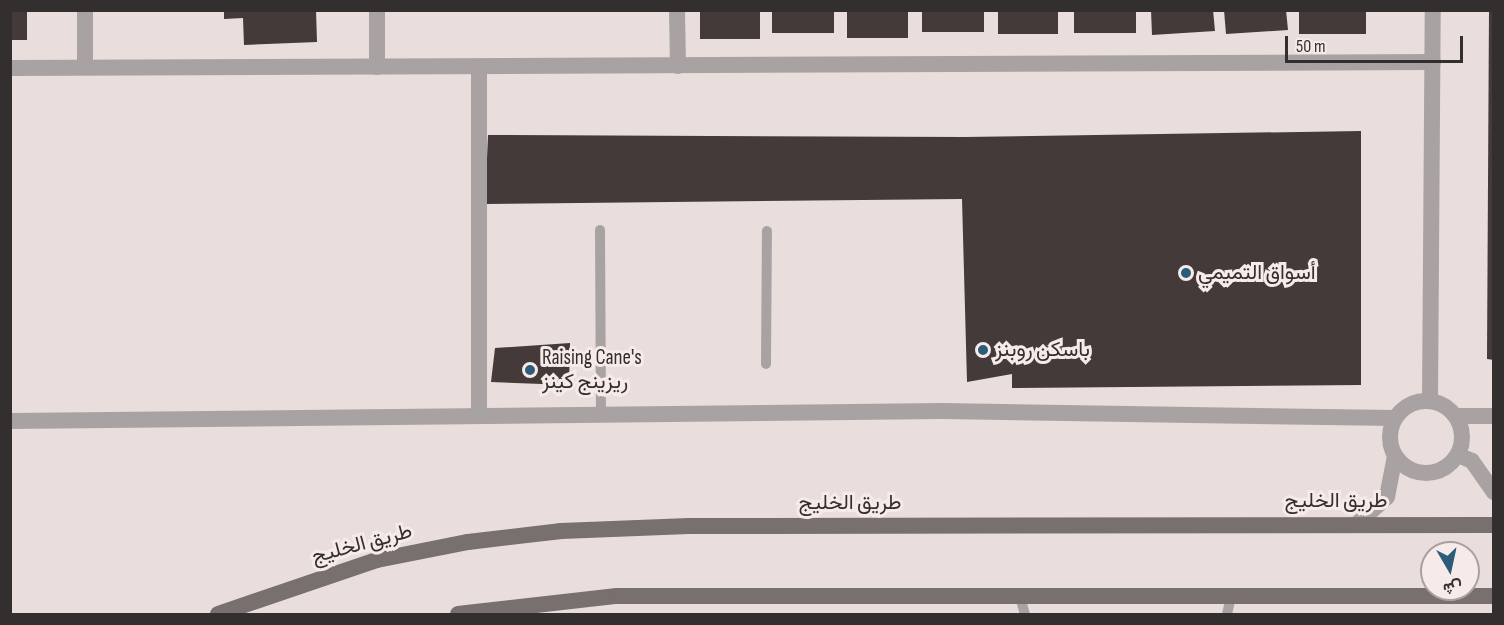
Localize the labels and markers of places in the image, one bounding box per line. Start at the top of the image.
place label: أسواق التميمي [1198,260,1316,286]
marker: أسواق التميمي [1179,266,1193,280]
place label: باسكن روبنز [995,337,1090,363]
marker: باسكن روبنز [976,343,990,357]
place label: Raising Cane's ريزينج كينز [542,345,642,395]
marker: Raising Cane's ريزينج كينز [523,363,537,377]

